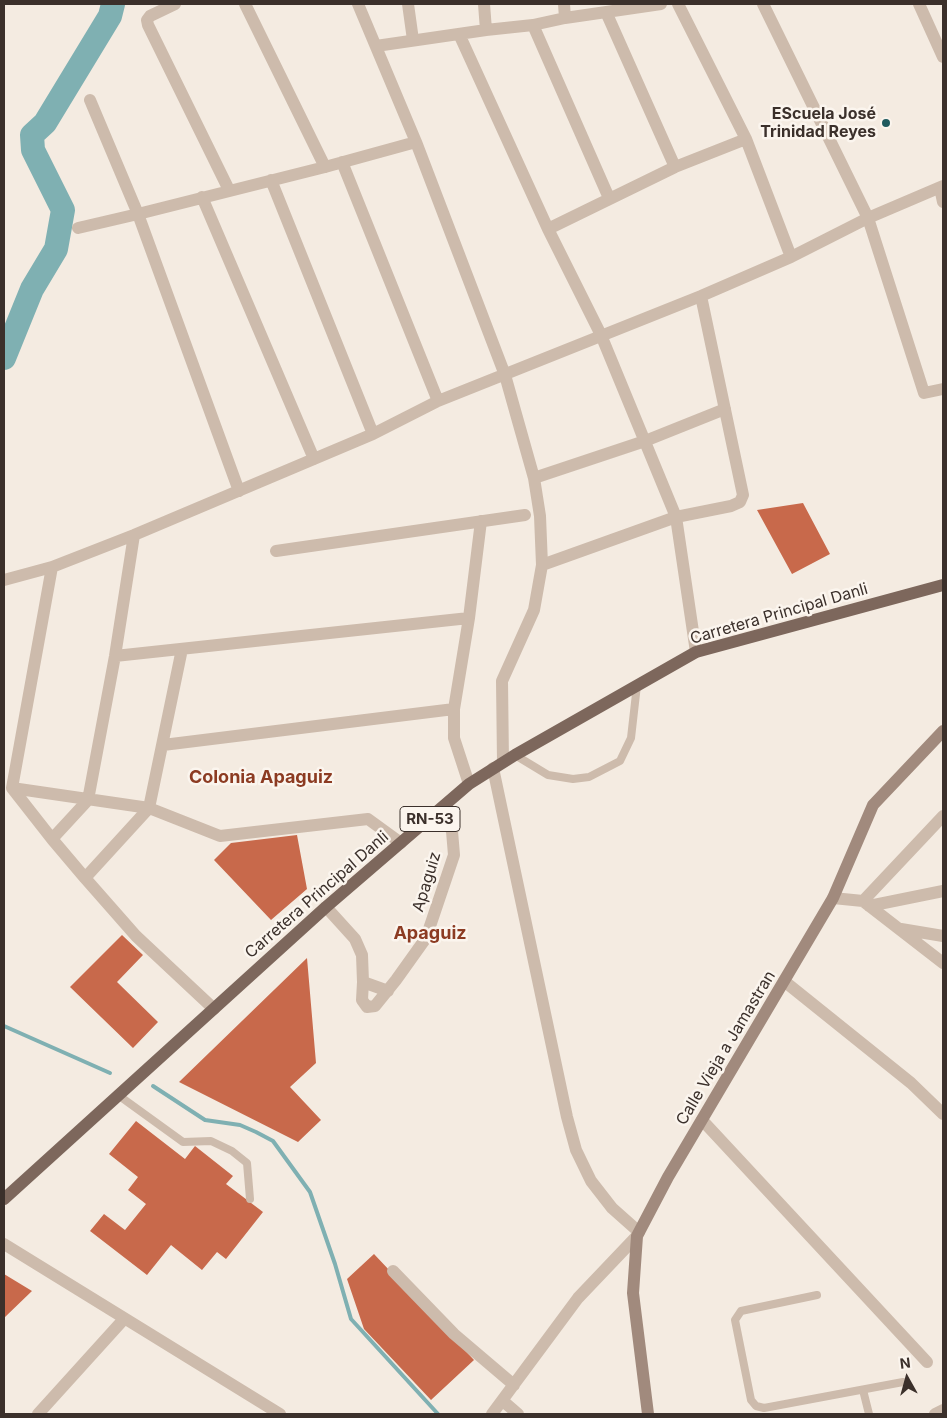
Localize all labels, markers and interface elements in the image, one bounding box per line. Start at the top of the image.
place label: EScuela José Trinidad Reyes [760,104,876,142]
marker: EScuela José Trinidad Reyes [880,117,892,129]
street label: Carretera Principal Danli [688,579,870,649]
district label: Colonia Apaguiz [189,767,333,789]
road number: RN-53 [400,806,460,832]
street label: Carretera Principal Danli [241,827,393,963]
street label: Apaguiz [409,850,445,914]
district label: Apaguiz [393,923,467,945]
street label: Calle Vieja a Jamastran [672,967,780,1129]
north arrow [882,1353,932,1403]
text: N [899,1354,911,1372]

